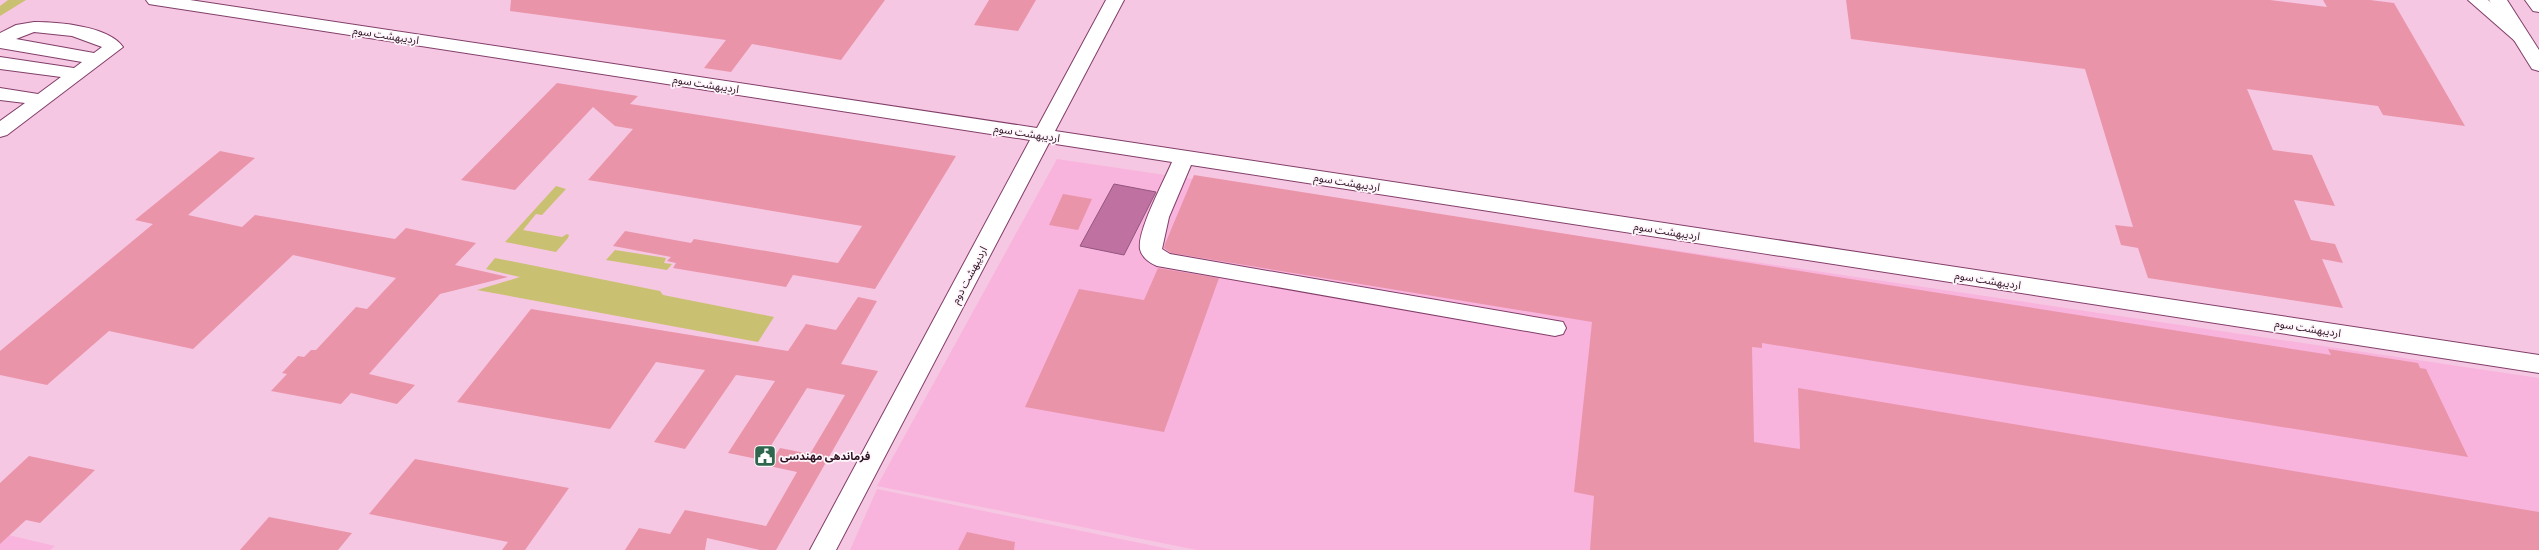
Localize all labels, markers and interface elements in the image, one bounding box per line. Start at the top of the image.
street label: اردیبهشت سوم [352,23,420,48]
street label: اردیبهشت سوم [672,72,740,97]
street label: اردیبهشت سوم [993,121,1061,146]
street label: اردیبهشت سوم [1313,170,1381,195]
street label: اردیبهشت سوم [1633,219,1701,244]
street label: اردیبهشت دوم [948,244,991,307]
street label: اردیبهشت سوم [1954,268,2022,293]
street label: اردیبهشت سوم [2274,316,2342,341]
public building icon: فرماندهی مهندسی [752,443,778,469]
place label: فرماندهی مهندسی [780,449,871,464]

